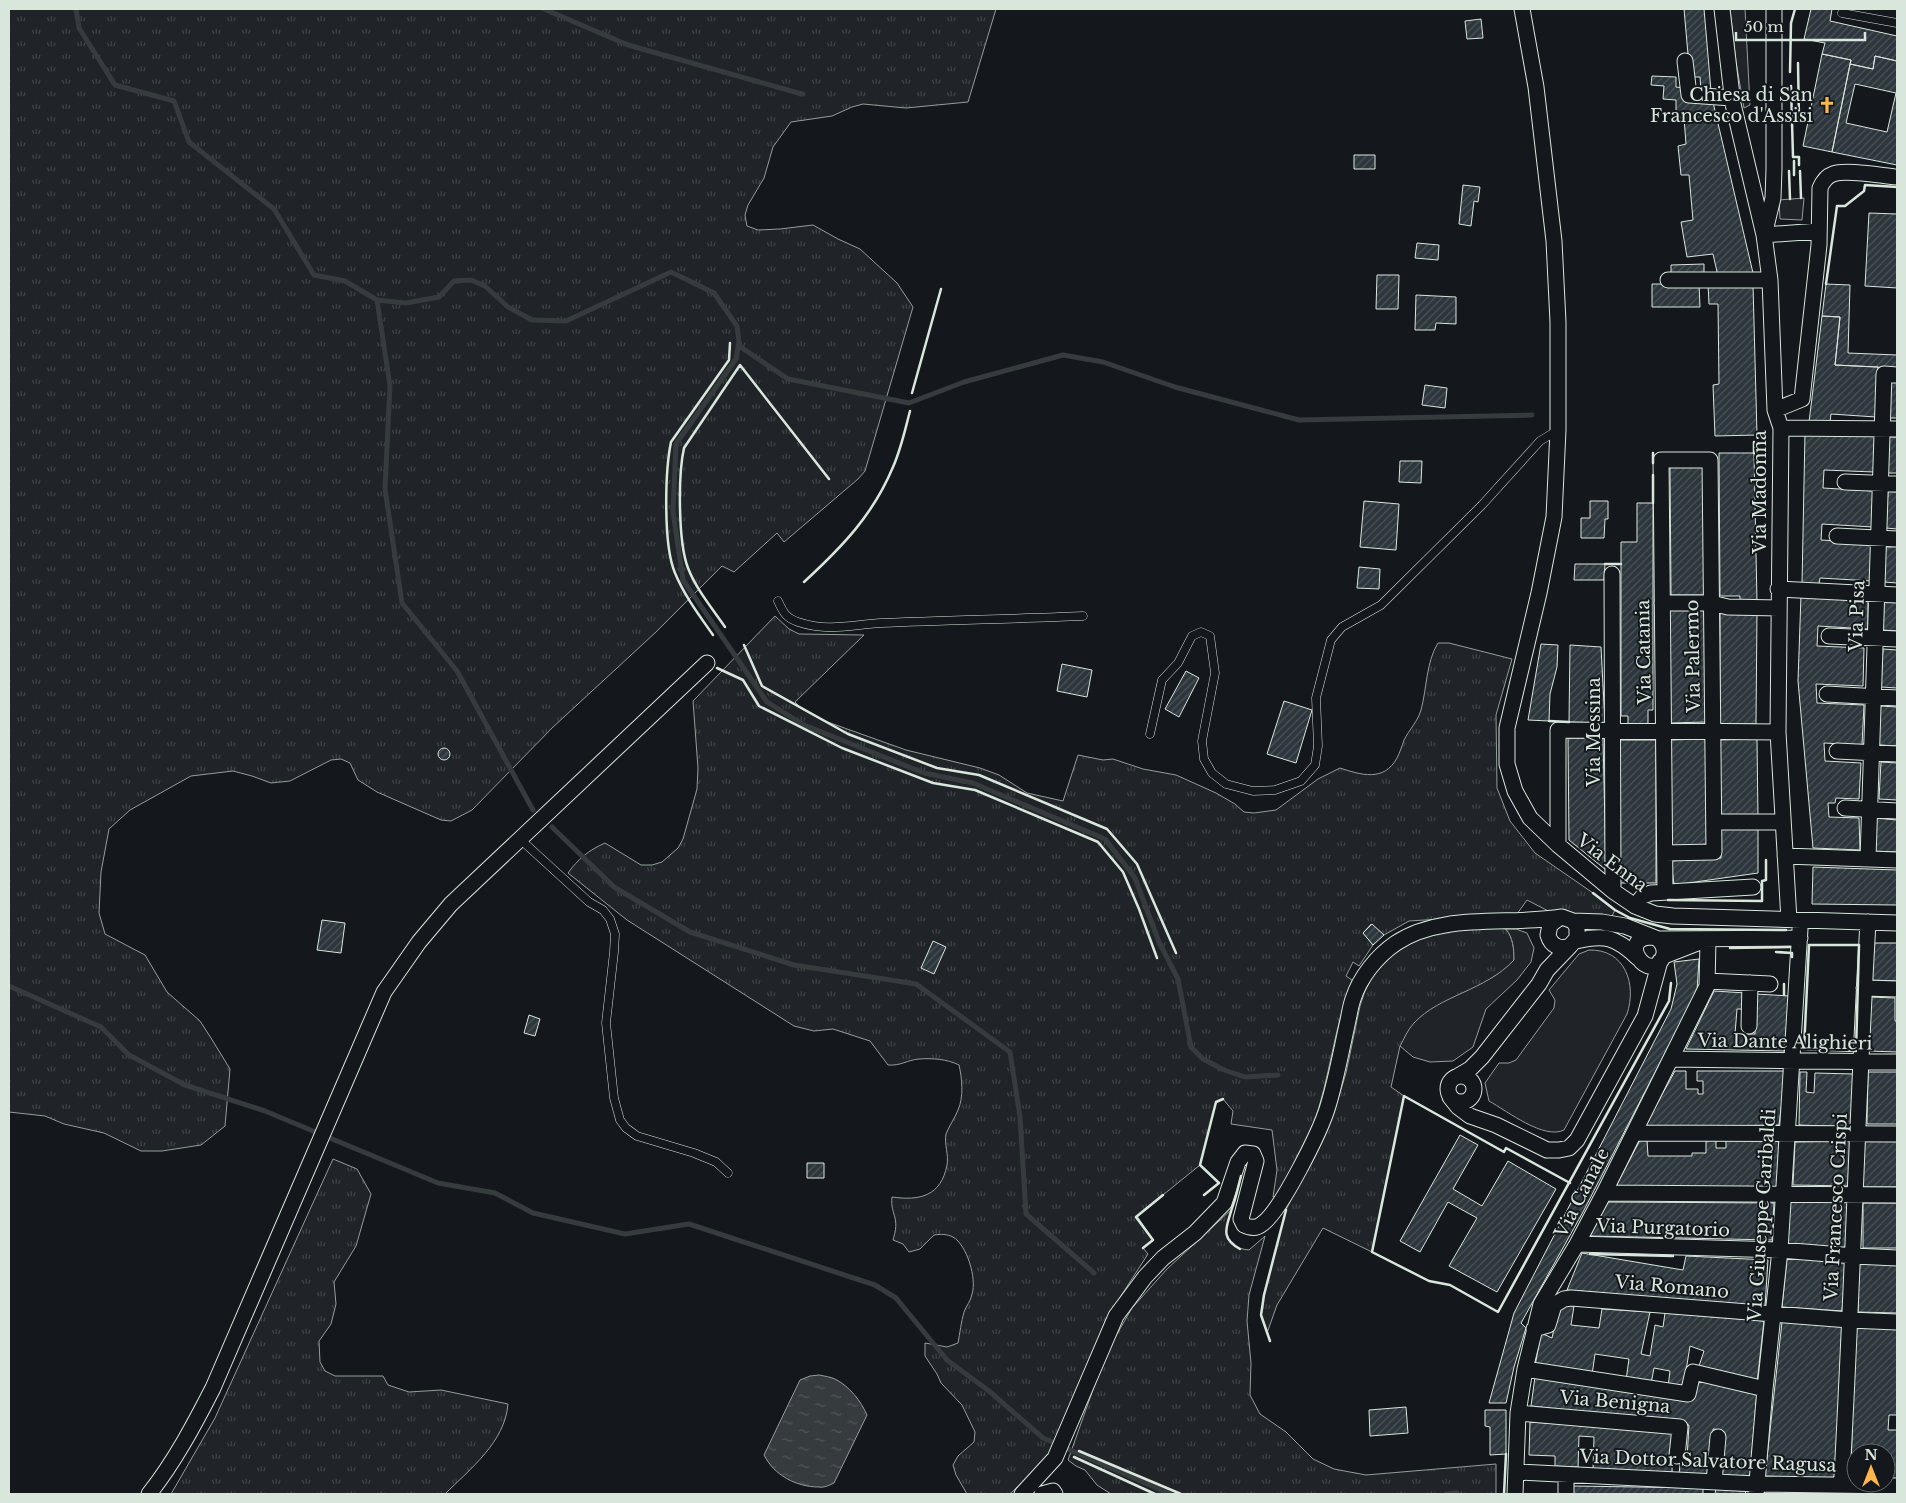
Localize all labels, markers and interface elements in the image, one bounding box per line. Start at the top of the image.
scale bar [1736,10,1865,42]
text: 50 m [1744,17,1784,36]
place label: Chiesa di San Francesco d'Assisi [1650,84,1813,127]
church icon: Chiesa di San Francesco d'Assisi [1817,95,1837,115]
street label: Via Madonna [1749,430,1771,555]
street label: Via Pisa [1845,580,1869,653]
street label: Via Catania [1632,599,1656,706]
street label: Via Palermo [1681,599,1705,714]
street label: Via Messina [1583,677,1605,788]
street label: Via Enna [1571,829,1652,897]
street label: Via Dante Alighieri [1696,1029,1873,1055]
street label: Via Giuseppe Garibaldi [1744,1108,1780,1323]
street label: Via Francesco Crispi [1820,1112,1852,1303]
street label: Via Canale [1550,1144,1614,1243]
street label: Via Purgatorio [1595,1215,1730,1241]
street label: Via Romano [1613,1271,1730,1303]
street label: Via Benigna [1558,1386,1671,1418]
north arrow [1846,1443,1896,1493]
street label: Via Dottor Salvatore Ragusa [1578,1445,1837,1476]
text: N [1864,1446,1878,1464]

